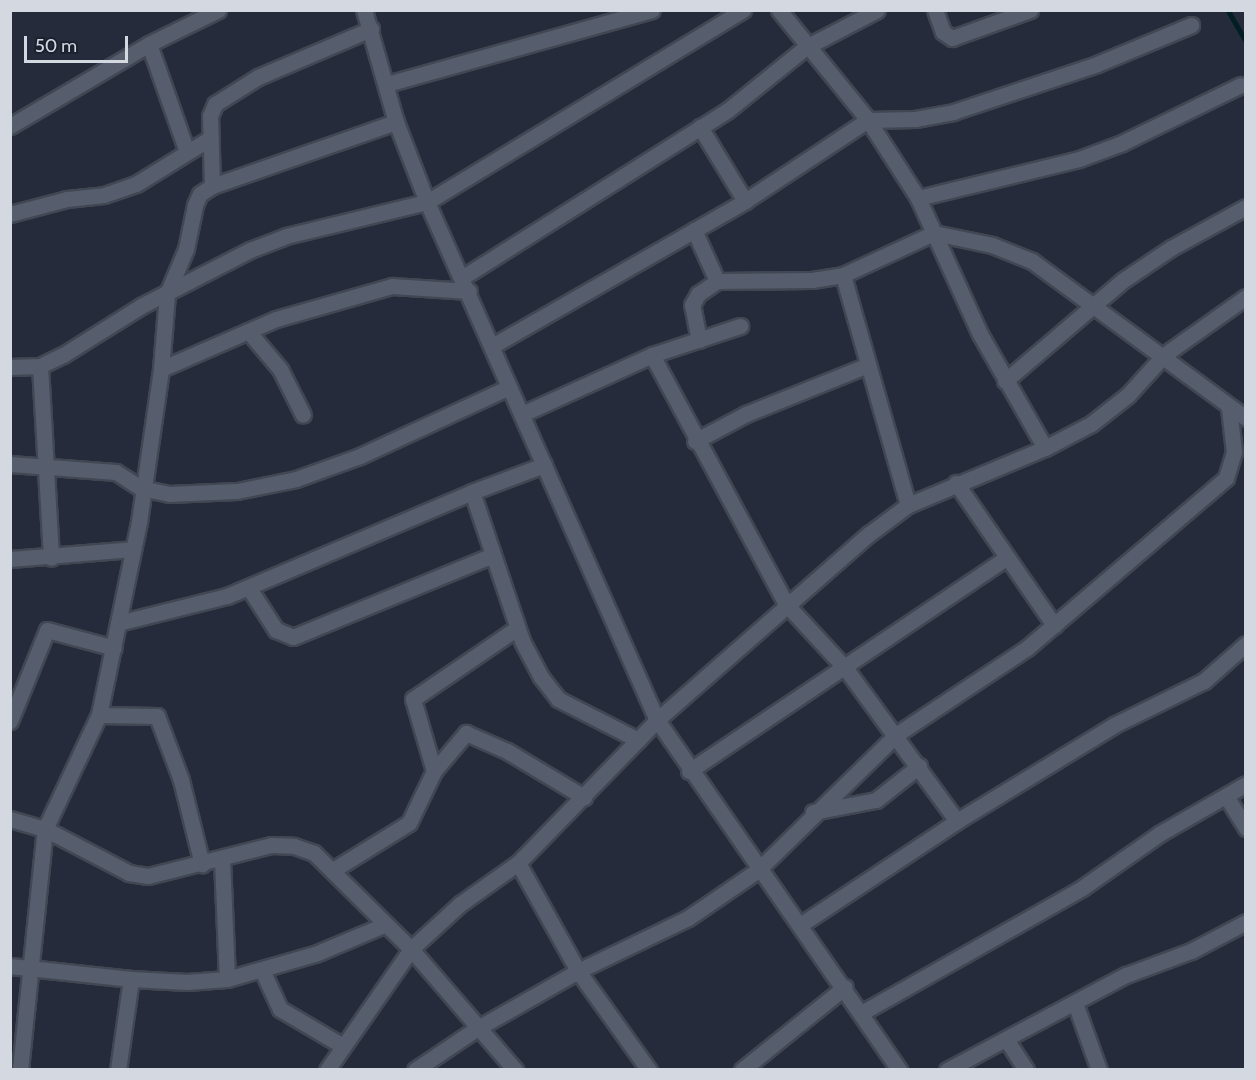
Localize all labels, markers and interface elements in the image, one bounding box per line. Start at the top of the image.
scale bar [27,24,130,62]
text: 50 m [35,35,77,57]

